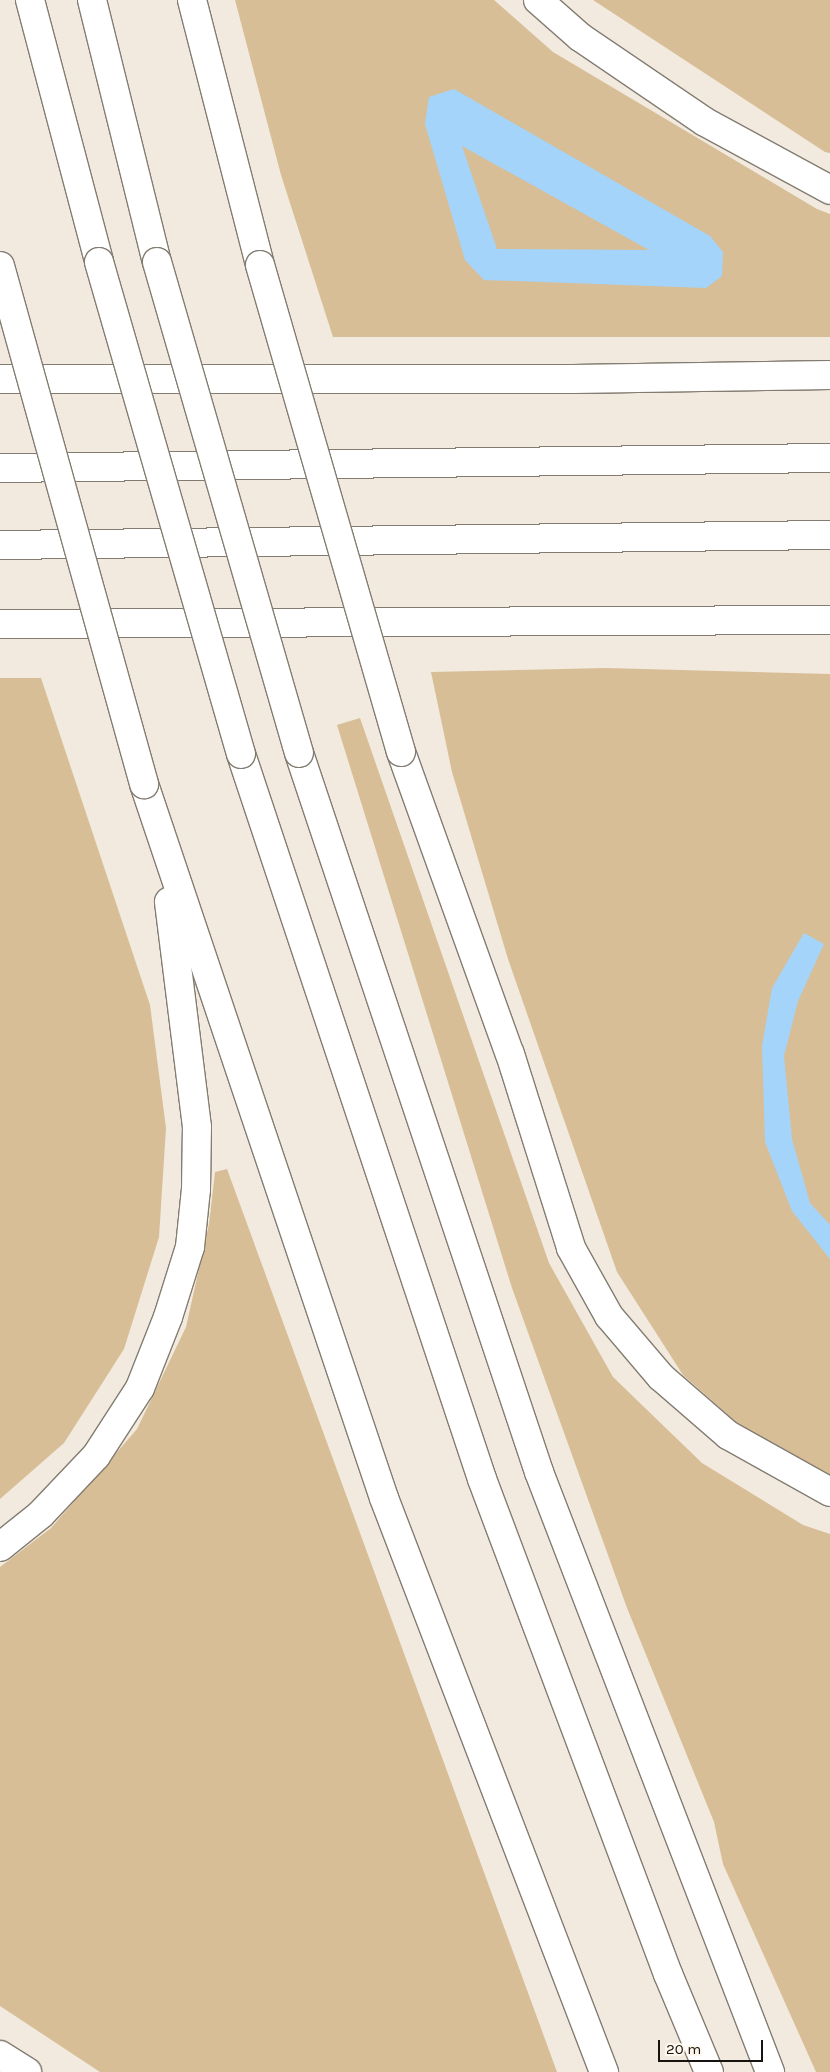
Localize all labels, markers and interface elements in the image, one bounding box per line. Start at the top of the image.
scale bar [660,2030,765,2062]
text: 20 m [666,2040,701,2058]

